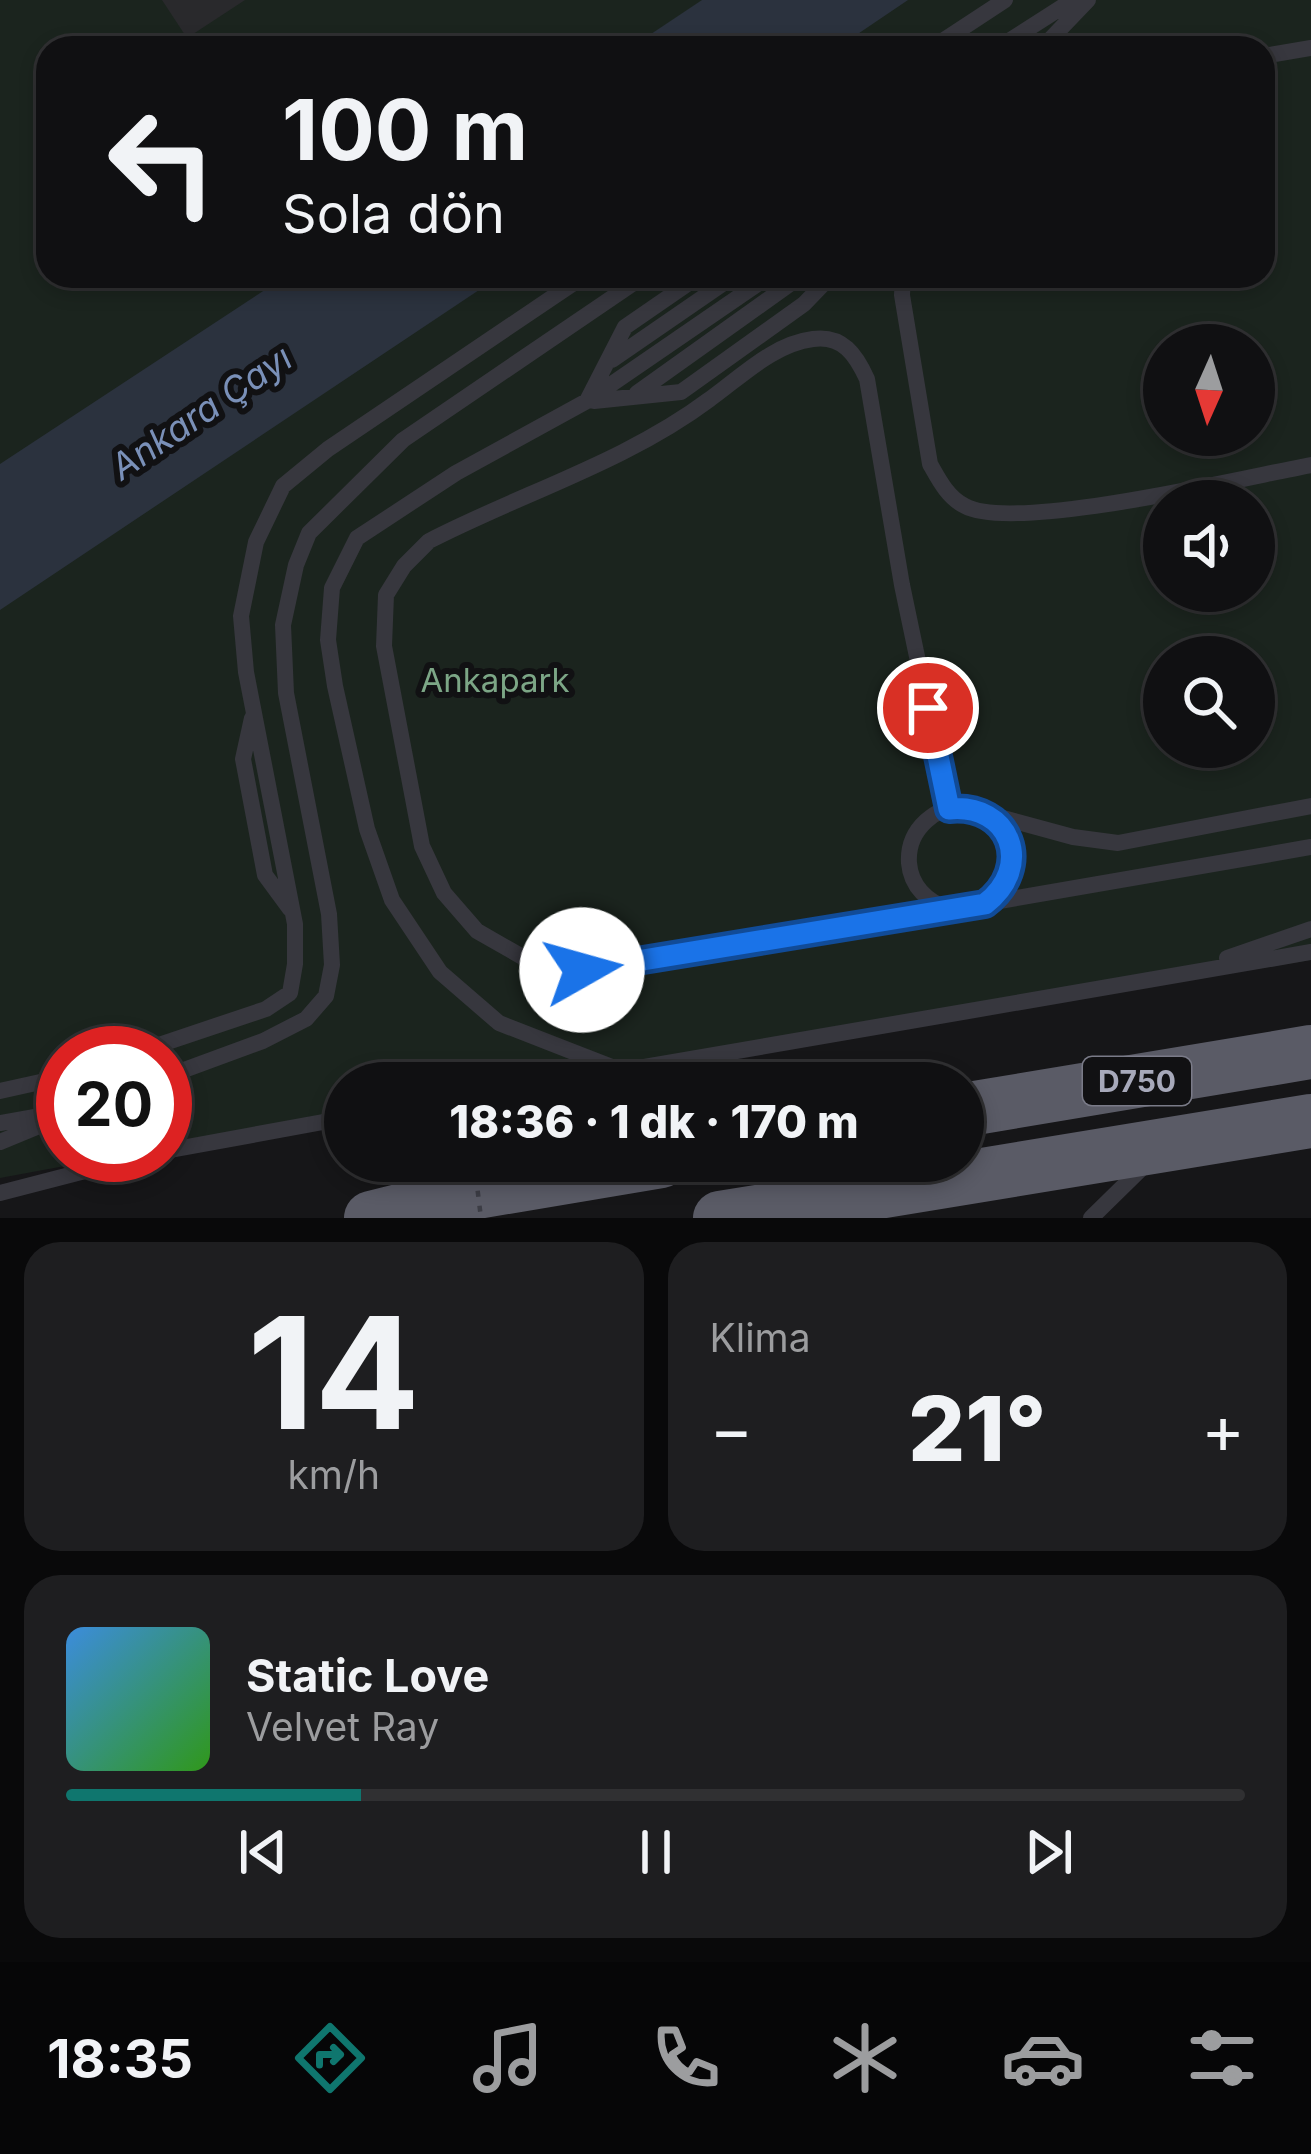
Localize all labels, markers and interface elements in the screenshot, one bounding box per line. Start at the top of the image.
text: 100 m [282,79,528,180]
icon: left [84,84,240,240]
text: Sola dön [282,181,505,246]
north arrow [1143,324,1275,456]
map controls [1143,324,1275,768]
water label: Ankara Çayı [101,335,300,489]
button: sound [1143,480,1275,612]
button: search [1143,636,1275,768]
pin [877,657,979,759]
park label: Ankapark [420,660,570,700]
icon: arrive [895,675,961,741]
position arrow [519,907,645,1033]
speed limit sign: 20 [36,1026,192,1182]
road number: D750 [1083,1057,1191,1105]
text: 18:36 · 1 dk · 170 m [449,1094,859,1149]
text: 14 [247,1278,420,1467]
text: Klima [710,1314,811,1361]
text: 21° [908,1374,1047,1483]
text: − [710,1389,753,1469]
text: + [1201,1389,1245,1469]
text: km/h [287,1451,380,1498]
text: Static Love [246,1648,489,1703]
text: Velvet Ray [246,1703,439,1750]
icon: previous [230,1819,296,1885]
icon: pause [623,1819,689,1885]
icon: next [1016,1819,1082,1885]
icon: directions [288,2016,372,2100]
icon: music [466,2016,550,2100]
icon: phone [644,2016,728,2100]
icon: climate [823,2016,907,2100]
icon: car [1001,2016,1085,2100]
icon: filters [1180,2016,1264,2100]
text: 18:35 [47,2026,193,2091]

